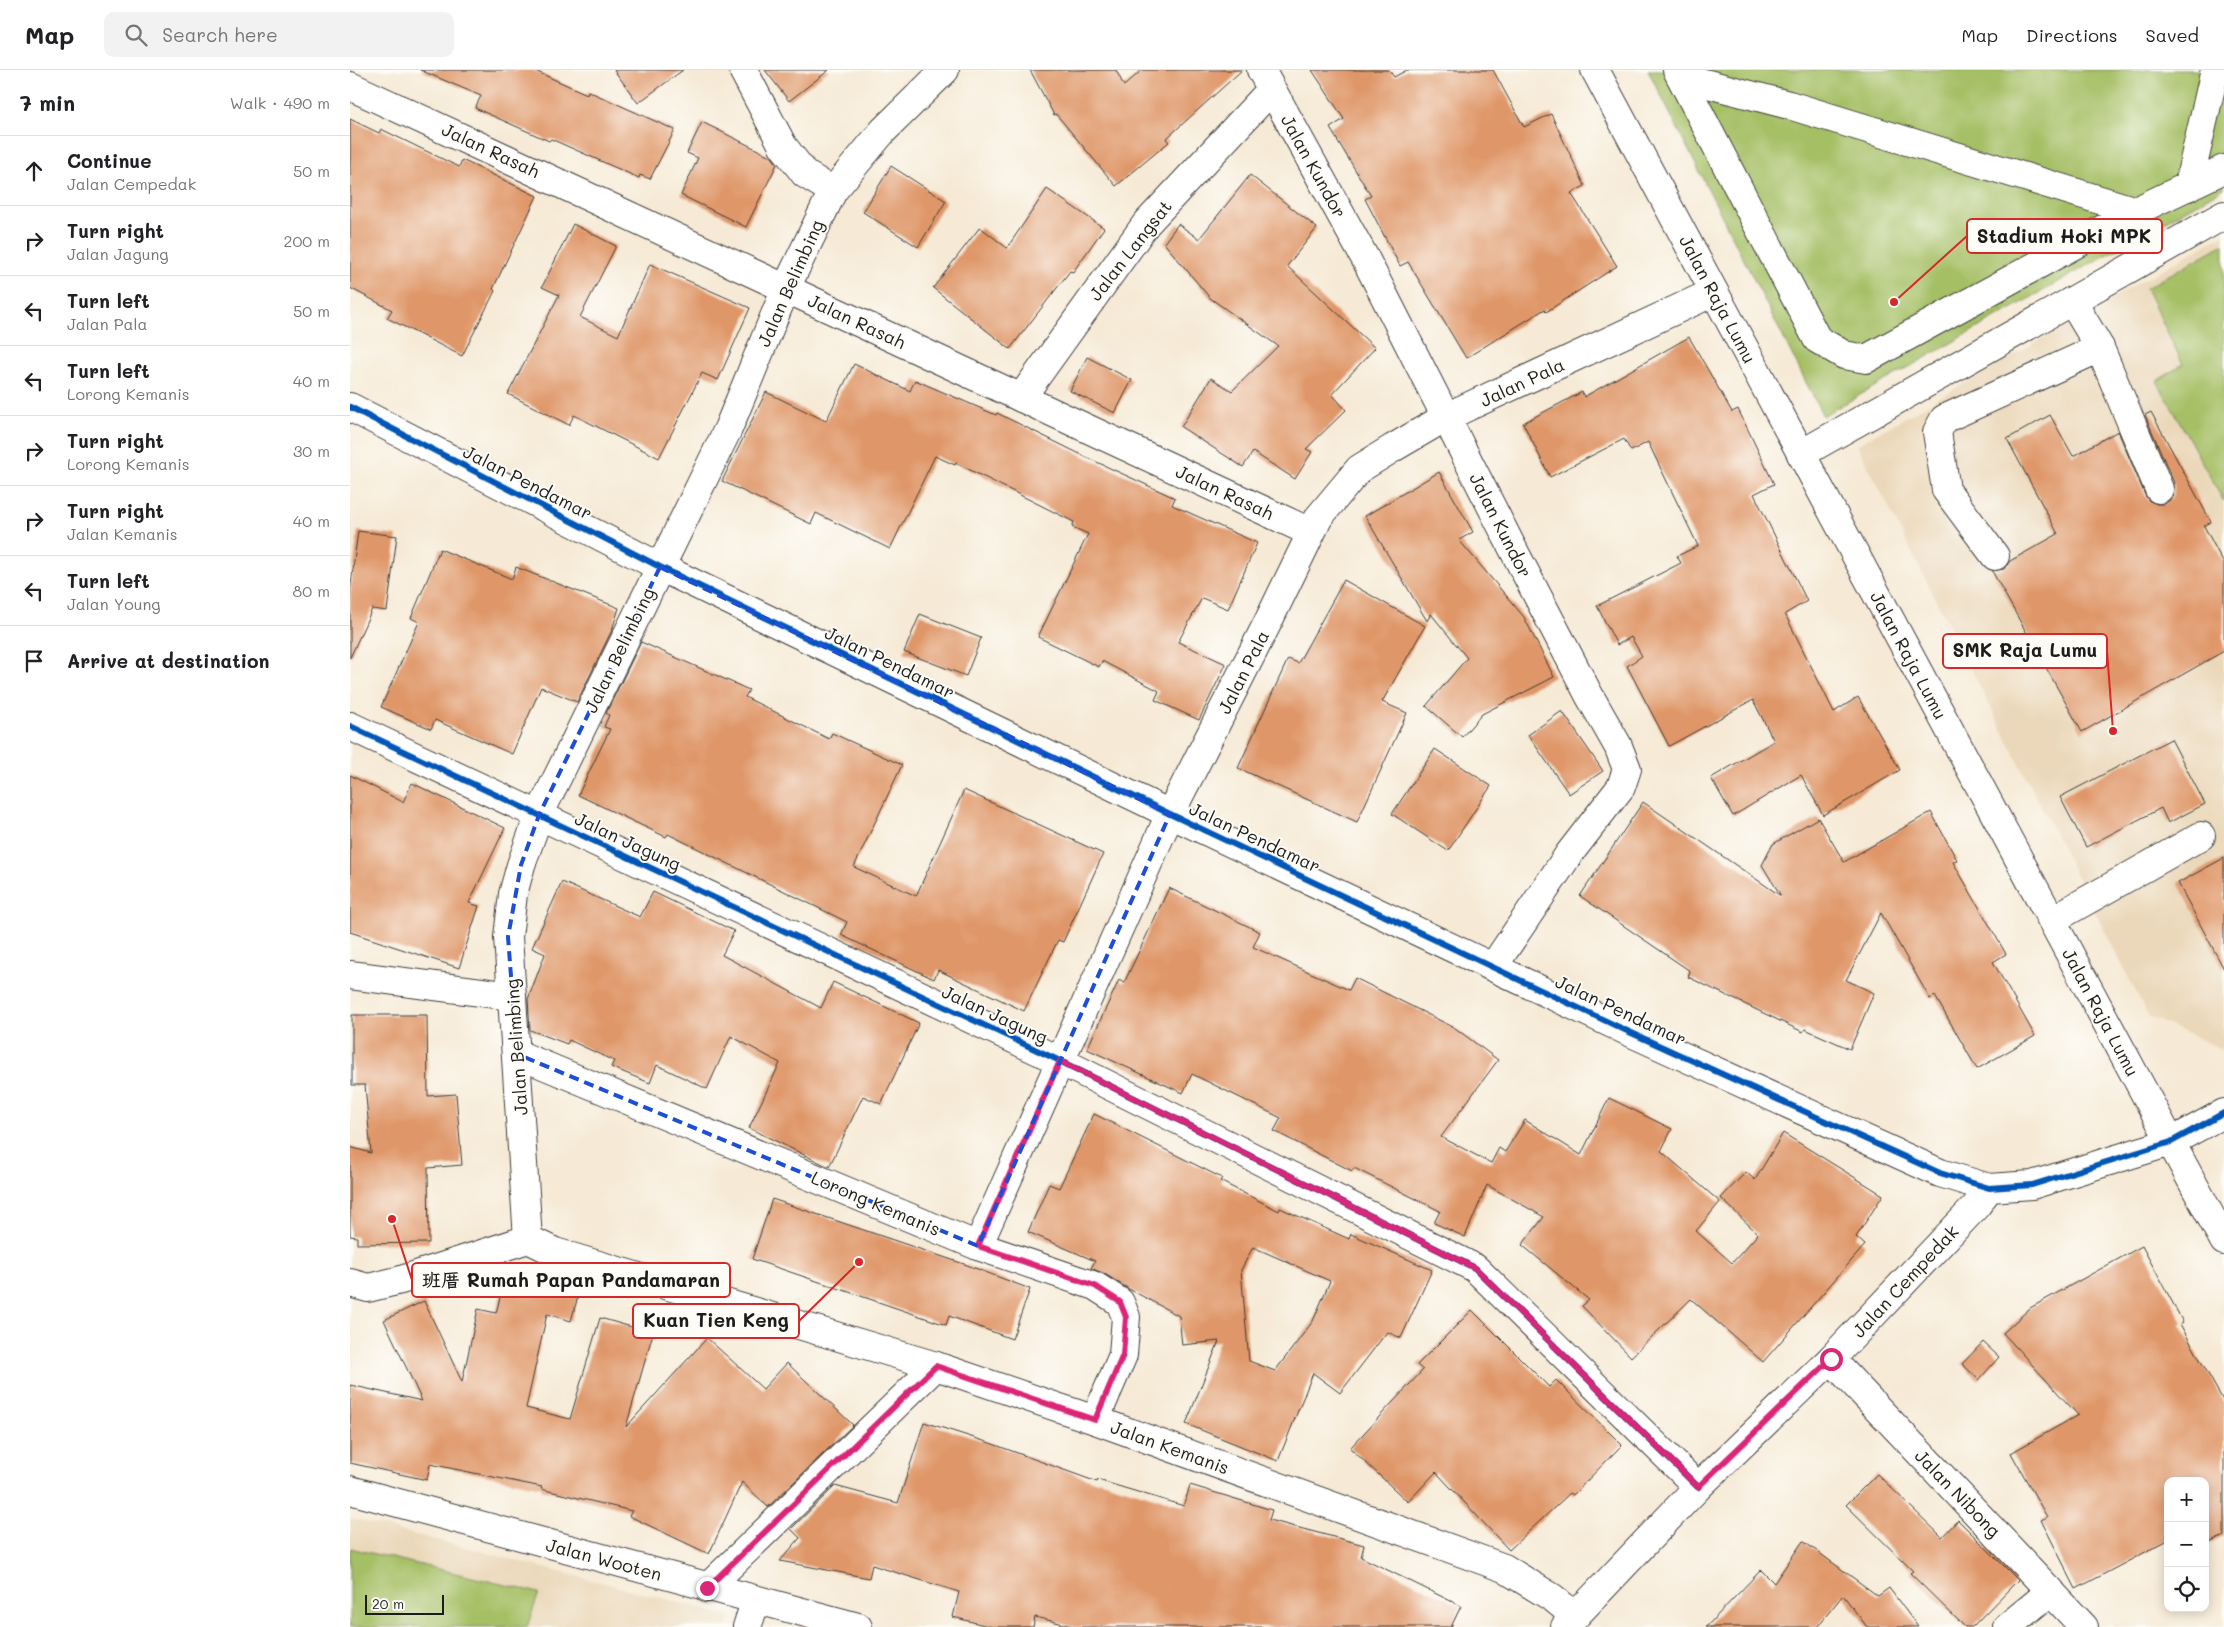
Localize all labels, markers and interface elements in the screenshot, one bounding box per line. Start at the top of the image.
search box [104,12,454,57]
text: Map [25,19,74,50]
icon: search [122,21,150,49]
text: Search here [162,22,278,47]
text: Map [1961,23,1998,47]
text: Directions [2026,23,2118,47]
text: Saved [2146,23,2199,47]
text: 7 min [20,89,75,116]
text: Walk · 490 m [230,92,330,113]
street label: Jalan Kundor [1276,110,1352,222]
street label: Jalan Rasah [438,117,544,183]
text: Continue [67,148,152,173]
icon: ahead [20,157,48,185]
text: 50 m [293,160,330,181]
text: Jalan Cempedak [67,173,196,194]
street label: Jalan Langsat [1083,195,1177,305]
street label: Jalan Belimbing [751,216,829,350]
text: Turn right [67,218,164,243]
callout: Stadium Hoki MPK [1967,219,2162,253]
text: Stadium Hoki MPK [1977,223,2151,248]
icon: right [20,227,48,255]
text: 200 m [283,230,330,251]
street label: Jalan Raja Lumu [1674,231,1762,367]
text: Jalan Jagung [67,243,169,264]
text: Turn left [67,288,150,313]
street label: Jalan Rasah [804,288,910,354]
icon: left [20,297,48,325]
text: 50 m [293,300,330,321]
text: Jalan Pala [67,313,147,334]
street label: Jalan Pala [1476,352,1568,412]
text: Turn left [67,358,150,383]
icon: left [20,367,48,395]
text: 40 m [293,370,330,391]
text: Lorong Kemanis [67,383,190,404]
text: Turn right [67,428,164,453]
icon: right [20,437,48,465]
street label: Jalan Pendamar [459,439,597,525]
text: 30 m [293,440,330,461]
text: Lorong Kemanis [67,453,190,474]
street label: Jalan Rasah [1172,459,1278,525]
street label: Jalan Kundor [1464,469,1538,581]
text: Turn right [67,498,164,523]
icon: right [20,507,48,535]
text: 40 m [293,510,330,531]
text: Jalan Kemanis [67,523,178,544]
text: Turn left [67,568,150,593]
icon: left [20,577,48,605]
text: 80 m [293,580,330,601]
street label: Jalan Belimbing [578,583,660,717]
street label: Jalan Raja Lumu [1865,587,1953,723]
text: Jalan Young [67,593,161,614]
street label: Jalan Pendamar [821,620,959,704]
street label: Jalan Pala [1212,626,1274,718]
callout: SMK Raja Lumu [1943,634,2107,668]
text: SMK Raja Lumu [1953,637,2097,662]
icon: arrive [20,647,48,675]
text: Arrive at destination [67,648,270,673]
street label: Jalan Pendamar [1186,796,1324,878]
street label: Jalan Jagung [571,806,685,876]
street label: Jalan Raja Lumu [2057,944,2145,1080]
street label: Jalan Pendamar [1552,969,1690,1051]
street label: Jalan Belimbing [499,978,533,1116]
street label: Jalan Jagung [938,979,1052,1049]
street label: Lorong Kemanis [808,1165,944,1241]
street label: Jalan Cempedak [1847,1220,1963,1342]
callout: 班厝 Rumah Papan Pandamaran [412,1263,730,1297]
text: 班厝 Rumah Papan Pandamaran [422,1267,720,1292]
callout: Kuan Tien Keng [633,1304,799,1338]
text: Kuan Tien Keng [643,1307,789,1332]
route start [1820,1348,1843,1371]
street label: Jalan Kemanis [1107,1414,1233,1480]
street label: Jalan Nibong [1910,1444,2006,1542]
map controls [2164,1477,2209,1612]
button: + [2164,1477,2209,1522]
button: − [2164,1522,2209,1567]
street label: Jalan Wooten [544,1532,664,1586]
button: locate [2164,1567,2209,1612]
route end [696,1577,719,1600]
scale bar [365,1592,444,1615]
text: 20 m [372,1594,404,1613]

